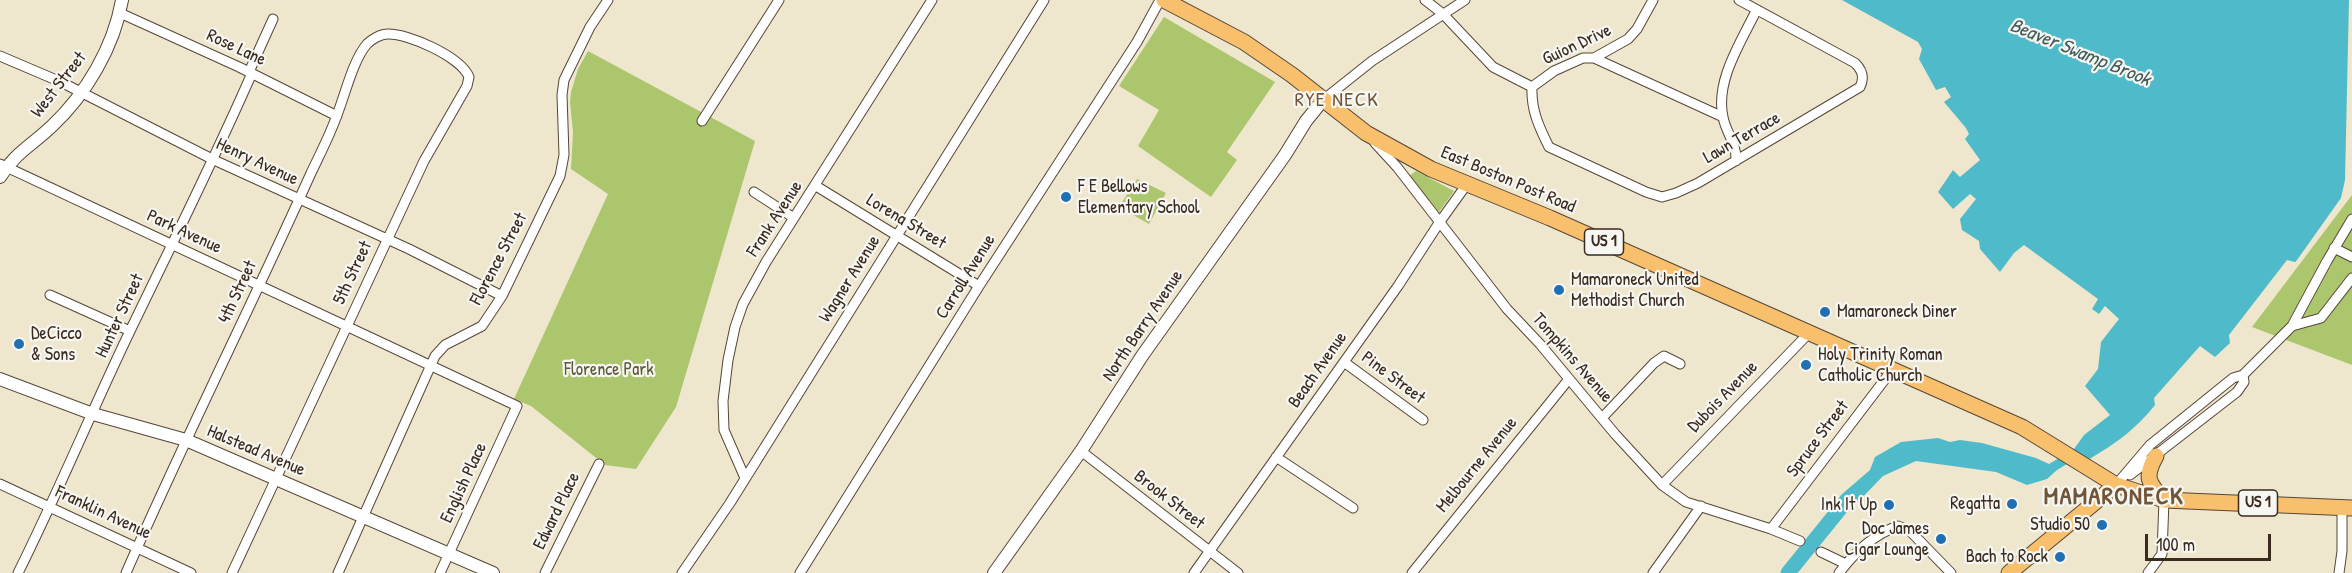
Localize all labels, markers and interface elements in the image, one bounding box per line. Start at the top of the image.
water label: Beaver Swamp Brook [2006,14,2154,92]
street label: Guion Drive [1539,20,1615,70]
street label: Rose Lane [203,25,269,71]
street label: West Street [27,48,91,122]
district label: RYE NECK [1295,89,1379,113]
street label: Lawn Terrace [1700,107,1784,169]
street label: Henry Avenue [213,134,301,190]
street label: East Boston Post Road [1438,142,1578,218]
place label: F E Bellows Elementary School [1078,176,1199,219]
street label: Frank Avenue [742,177,808,261]
street label: Lorena Street [862,190,950,254]
marker: F E Bellows Elementary School [1059,190,1073,204]
street label: Park Avenue [143,205,225,259]
street label: Florence Street [466,209,532,309]
road number: US 1 [1584,229,1624,255]
street label: Carroll Avenue [932,231,1000,323]
street label: Wagner Avenue [815,232,885,326]
street label: 5th Street [329,238,377,308]
street label: 4th Street [214,257,262,327]
street label: North Barry Avenue [1098,266,1188,386]
place label: Mamaroneck United Methodist Church [1571,269,1699,312]
street label: Hunter Street [91,271,149,361]
marker: Mamaroneck United Methodist Church [1552,283,1566,297]
place label: Mamaroneck Diner [1837,301,1957,323]
marker: Mamaroneck Diner [1818,305,1832,319]
street label: Tompkins Avenue [1527,309,1617,407]
place label: DeCicco & Sons [31,323,82,366]
street label: Beach Avenue [1284,328,1352,412]
marker: DeCicco & Sons [12,337,26,351]
place label: Holy Trinity Roman Catholic Church [1818,344,1943,386]
street label: Pine Street [1357,347,1429,409]
street label: Dubois Avenue [1684,357,1762,437]
marker: Holy Trinity Roman Catholic Church [1799,358,1813,372]
park label: Florence Park [564,359,654,381]
street label: Spruce Street [1782,396,1854,482]
street label: Melbourne Avenue [1432,413,1522,517]
street label: Halstead Avenue [204,421,308,481]
street label: English Place [436,439,492,527]
street label: Brook Street [1129,466,1209,534]
street label: Edward Place [529,469,585,553]
street label: Franklin Avenue [52,481,154,545]
district label: MAMARONECK [2044,484,2184,512]
road number: US 1 [2238,490,2278,516]
place label: Regatta [1950,493,2000,515]
place label: Ink It Up [1821,494,1877,516]
marker: Regatta [2005,497,2019,511]
marker: Ink It Up [1882,498,1896,512]
place label: Studio 50 [2030,514,2090,536]
place label: Doc James Cigar Lounge [1845,518,1929,560]
marker: Studio 50 [2095,518,2109,532]
scale bar [2148,522,2274,560]
marker: Doc James Cigar Lounge [1934,532,1948,546]
text: 100 m [2156,532,2195,557]
place label: Bach to Rock [1966,546,2048,568]
marker: Bach to Rock [2053,550,2067,564]

